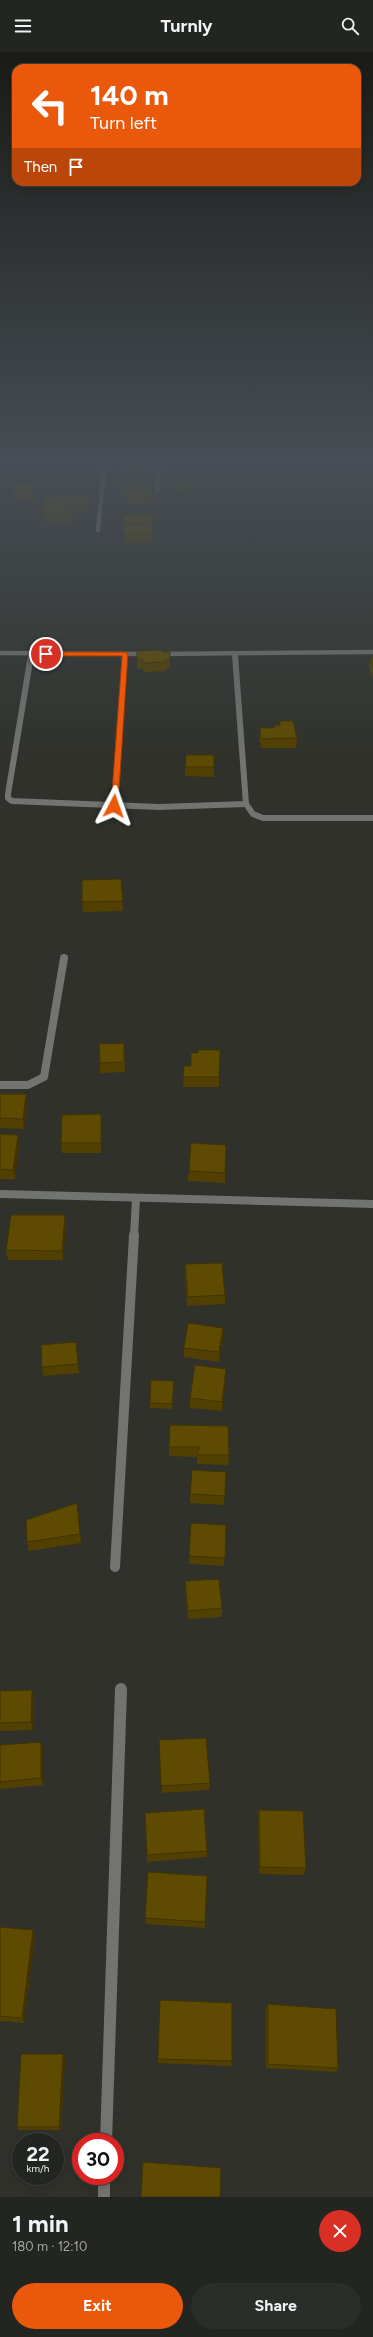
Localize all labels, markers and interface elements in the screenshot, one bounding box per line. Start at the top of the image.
icon: menu [12,15,34,37]
text: Turnly [161,15,212,37]
icon: search [339,15,361,37]
text: 140 m [90,78,169,112]
icon: left [24,80,76,132]
text: Turn left [90,112,157,134]
icon: arrive [65,156,87,178]
text: Then [24,158,57,176]
pin [29,637,63,671]
icon: arrive [35,643,57,665]
position arrow [93,785,135,827]
speed limit sign: 30 [72,2133,124,2185]
text: 22 [26,2142,50,2166]
text: km/h [27,2162,49,2175]
text: 1 min [12,2209,69,2238]
button: close [319,2210,361,2252]
text: 180 m · 12:10 [12,2239,87,2254]
button: Exit [12,2283,183,2329]
button: Share [191,2283,361,2329]

